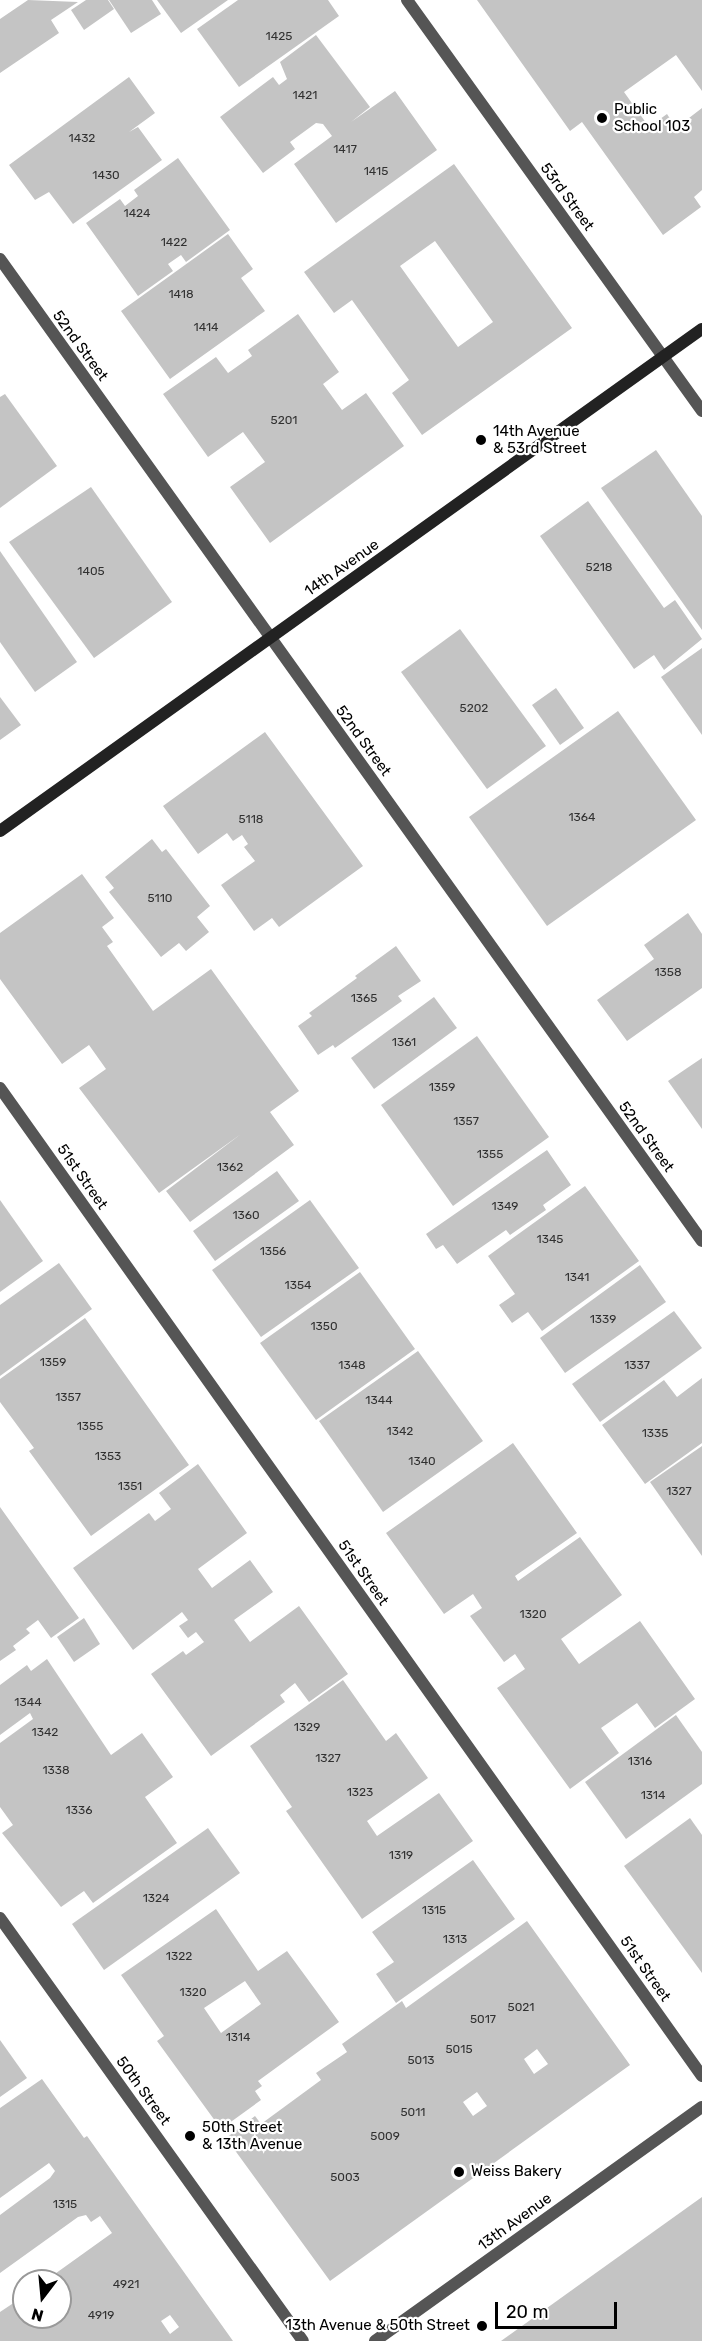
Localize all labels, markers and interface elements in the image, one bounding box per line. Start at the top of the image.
house number: 1425 [266,30,292,44]
house number: 1421 [293,89,317,103]
place label: Public School 103 [614,100,690,135]
marker: Public School 103 [595,111,609,125]
house number: 1432 [69,132,95,146]
house number: 1417 [333,143,357,157]
street label: 53rd Street [536,160,598,234]
house number: 1415 [364,165,388,179]
house number: 1430 [92,169,120,183]
house number: 1424 [124,207,150,221]
house number: 1422 [161,236,187,250]
house number: 1418 [168,288,194,302]
street label: 52nd Street [48,307,112,385]
house number: 1414 [194,321,218,335]
house number: 5201 [271,414,297,428]
place label: 14th Avenue & 53rd Street [493,422,587,457]
marker: 14th Avenue & 53rd Street [474,433,488,447]
street label: 14th Avenue [301,536,383,600]
house number: 5218 [586,561,612,575]
house number: 1405 [77,565,105,579]
street label: 52nd Street [331,702,395,780]
house number: 5202 [460,702,488,716]
house number: 1364 [568,811,596,825]
house number: 5118 [239,813,263,827]
house number: 5110 [148,892,172,906]
house number: 1358 [654,966,682,980]
house number: 1365 [351,992,377,1006]
house number: 1361 [392,1036,416,1050]
house number: 1359 [429,1081,455,1095]
street label: 52nd Street [614,1098,678,1176]
house number: 1357 [453,1115,479,1129]
street label: 51st Street [53,1141,111,1213]
house number: 1355 [477,1148,503,1162]
house number: 1362 [217,1161,243,1175]
house number: 1349 [492,1200,518,1214]
house number: 1360 [232,1209,260,1223]
house number: 1345 [537,1233,563,1247]
house number: 1356 [260,1245,286,1259]
house number: 1341 [565,1271,589,1285]
house number: 1354 [285,1279,311,1293]
house number: 1339 [590,1313,616,1327]
house number: 1350 [310,1320,338,1334]
house number: 1359 [40,1356,66,1370]
house number: 1348 [338,1359,366,1373]
house number: 1337 [624,1359,650,1373]
house number: 1357 [55,1391,81,1405]
house number: 1344 [365,1394,393,1408]
house number: 1355 [77,1420,103,1434]
house number: 1342 [387,1425,413,1439]
house number: 1335 [642,1427,668,1441]
house number: 1353 [95,1450,121,1464]
house number: 1340 [408,1455,436,1469]
house number: 1351 [118,1480,142,1494]
house number: 1327 [666,1485,692,1499]
street label: 51st Street [334,1537,392,1609]
house number: 1320 [519,1608,547,1622]
house number: 1344 [14,1696,42,1710]
house number: 1329 [294,1721,320,1735]
house number: 1342 [32,1726,58,1740]
house number: 1327 [315,1752,341,1766]
house number: 1316 [628,1755,652,1769]
house number: 1338 [42,1764,70,1778]
house number: 1323 [347,1786,373,1800]
house number: 1314 [641,1789,665,1803]
house number: 1336 [66,1804,92,1818]
house number: 1319 [389,1849,413,1863]
house number: 1324 [143,1892,169,1906]
house number: 1315 [422,1904,446,1918]
house number: 1313 [443,1933,467,1947]
street label: 51st Street [616,1933,674,2005]
house number: 1322 [166,1950,192,1964]
house number: 1320 [179,1986,207,2000]
house number: 5021 [508,2001,534,2015]
house number: 5017 [470,2013,496,2027]
house number: 1314 [226,2031,250,2045]
house number: 5015 [445,2043,473,2057]
street label: 50th Street [112,2053,174,2129]
house number: 5013 [407,2054,435,2068]
house number: 5011 [400,2106,426,2120]
place label: 50th Street & 13th Avenue [202,2118,303,2153]
marker: 50th Street & 13th Avenue [183,2129,197,2143]
house number: 5009 [370,2130,400,2144]
place label: Weiss Bakery [471,2163,562,2181]
marker: Weiss Bakery [452,2165,466,2179]
house number: 5003 [330,2171,360,2185]
street label: 13th Avenue [475,2189,555,2255]
house number: 1315 [53,2198,77,2212]
north arrow [12,2269,72,2329]
house number: 4921 [113,2278,139,2292]
scale bar [498,2290,620,2328]
text: 20 m [506,2301,548,2323]
text: N [29,2304,46,2326]
house number: 4919 [88,2309,114,2323]
place label: 13th Avenue & 50th Street [285,2317,470,2335]
marker: 13th Avenue & 50th Street [475,2319,489,2333]

